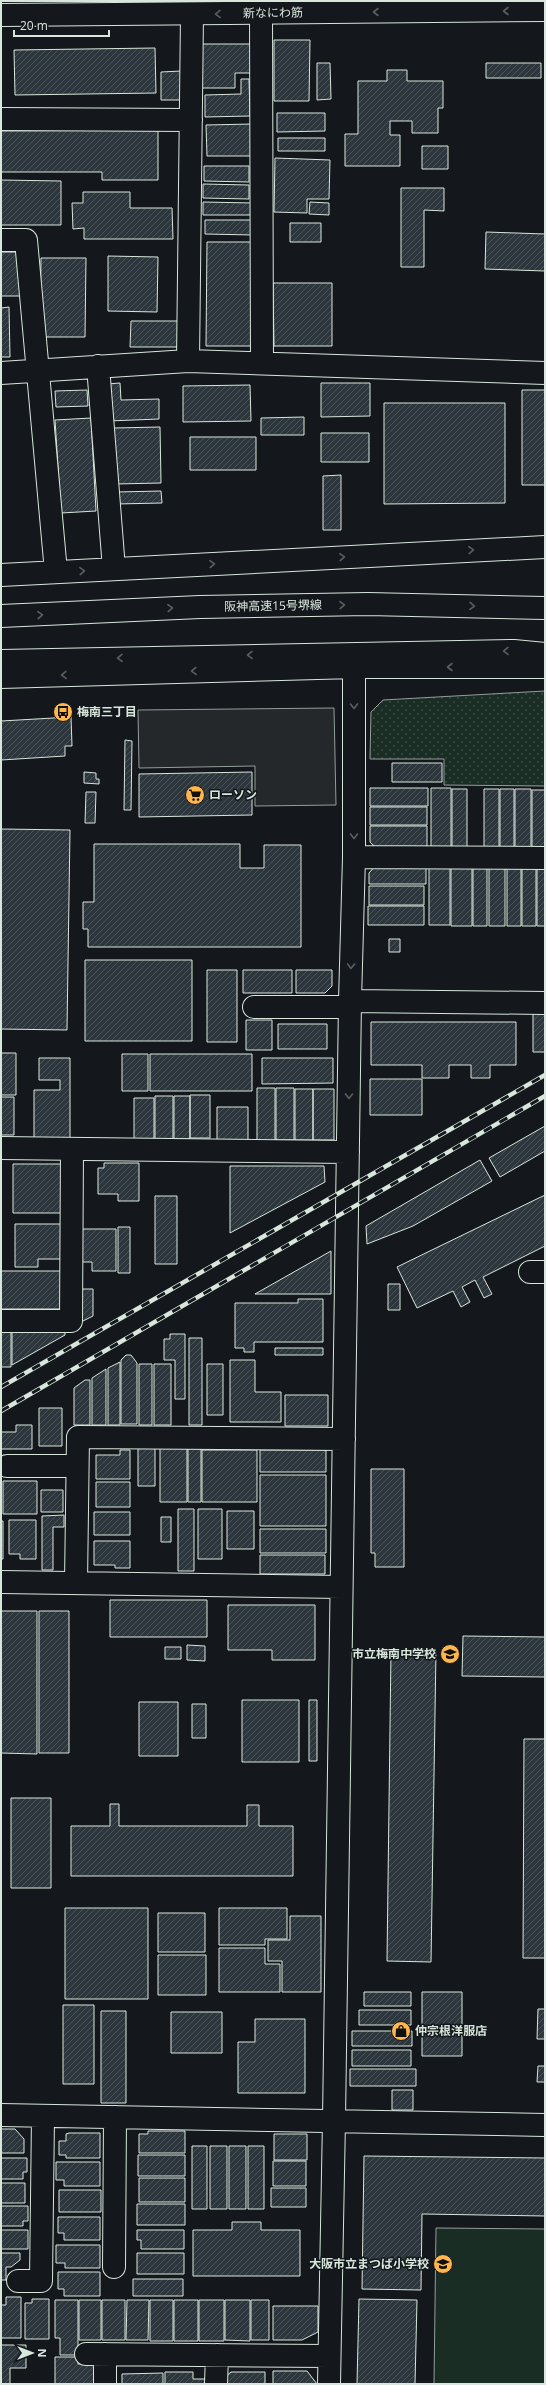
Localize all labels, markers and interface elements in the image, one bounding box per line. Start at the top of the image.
street label: 新なにわ筋 [243,3,303,22]
one-way arrow [503,7,509,15]
one-way arrow [373,8,379,16]
one-way arrow [215,9,221,18]
scale bar [14,12,109,38]
text: 20 m [20,17,48,34]
one-way arrow [468,546,474,555]
one-way arrow [339,553,345,562]
one-way arrow [209,560,215,568]
one-way arrow [79,567,85,575]
street label: 阪神高速15号堺線 [224,596,322,615]
one-way arrow [339,601,345,609]
one-way arrow [469,602,475,610]
one-way arrow [167,604,173,613]
one-way arrow [37,610,43,619]
one-way arrow [503,647,509,655]
one-way arrow [247,651,253,659]
one-way arrow [117,654,123,662]
one-way arrow [447,663,453,671]
one-way arrow [191,667,197,675]
one-way arrow [61,671,67,679]
bus stop icon: 梅南三丁目 [52,701,74,723]
place label: 梅南三丁目 [77,703,137,720]
one-way arrow [350,703,358,709]
supermarket icon: ローソン [184,784,206,806]
place label: ローソン [209,786,257,803]
one-way arrow [350,833,358,839]
one-way arrow [347,963,355,969]
one-way arrow [345,1093,353,1099]
school or university icon: 市立梅南中学校 [439,1643,461,1665]
place label: 市立梅南中学校 [352,1645,436,1662]
shop icon: 仲宗根洋服店 [390,2020,412,2042]
place label: 仲宗根洋服店 [415,2022,487,2039]
school or university icon: 大阪市立まつば小学校 [432,2253,454,2275]
place label: 大阪市立まつば小学校 [309,2255,429,2272]
north arrow [12,2333,52,2373]
text: N [35,2349,50,2357]

